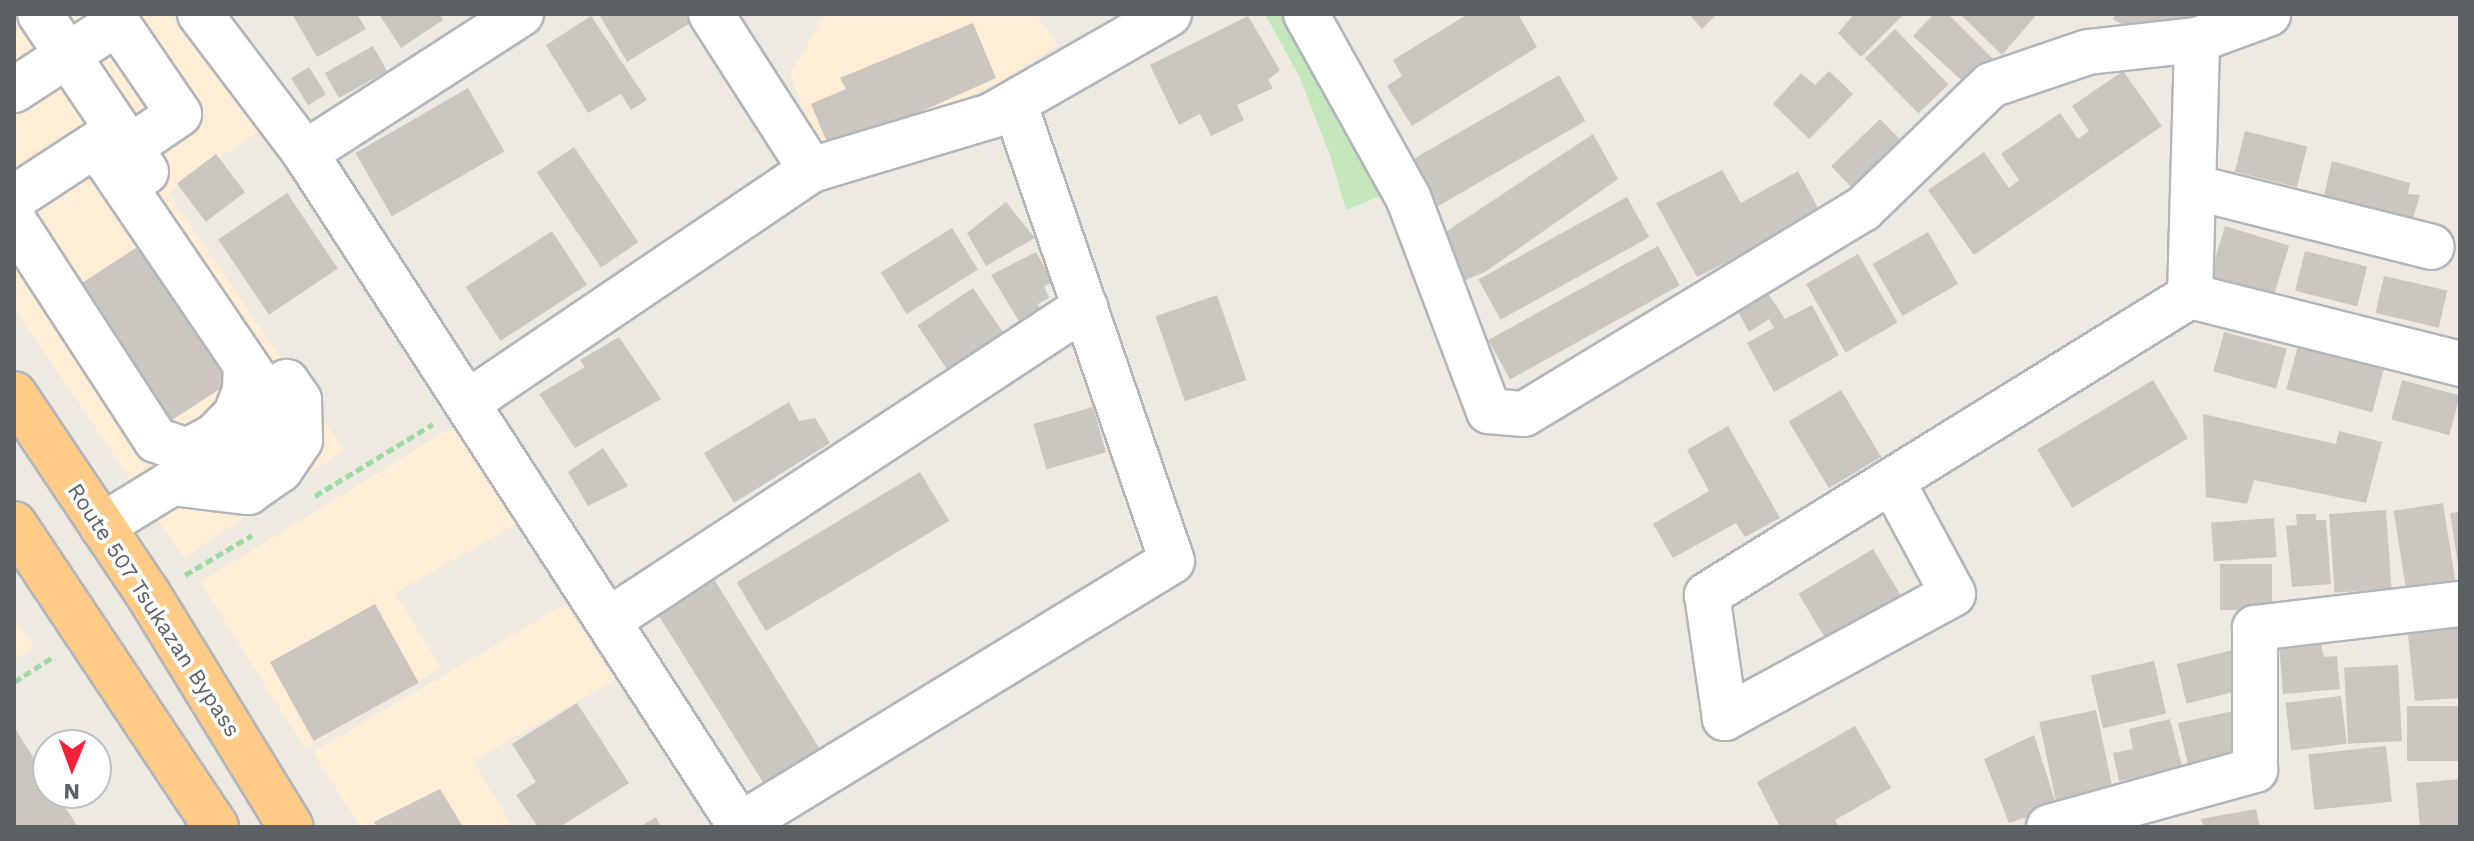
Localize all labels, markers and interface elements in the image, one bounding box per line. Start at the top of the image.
street label: Route 507 Tsukazan Bypass [62,478,246,742]
north arrow [32,729,112,809]
text: N [63,779,80,804]

